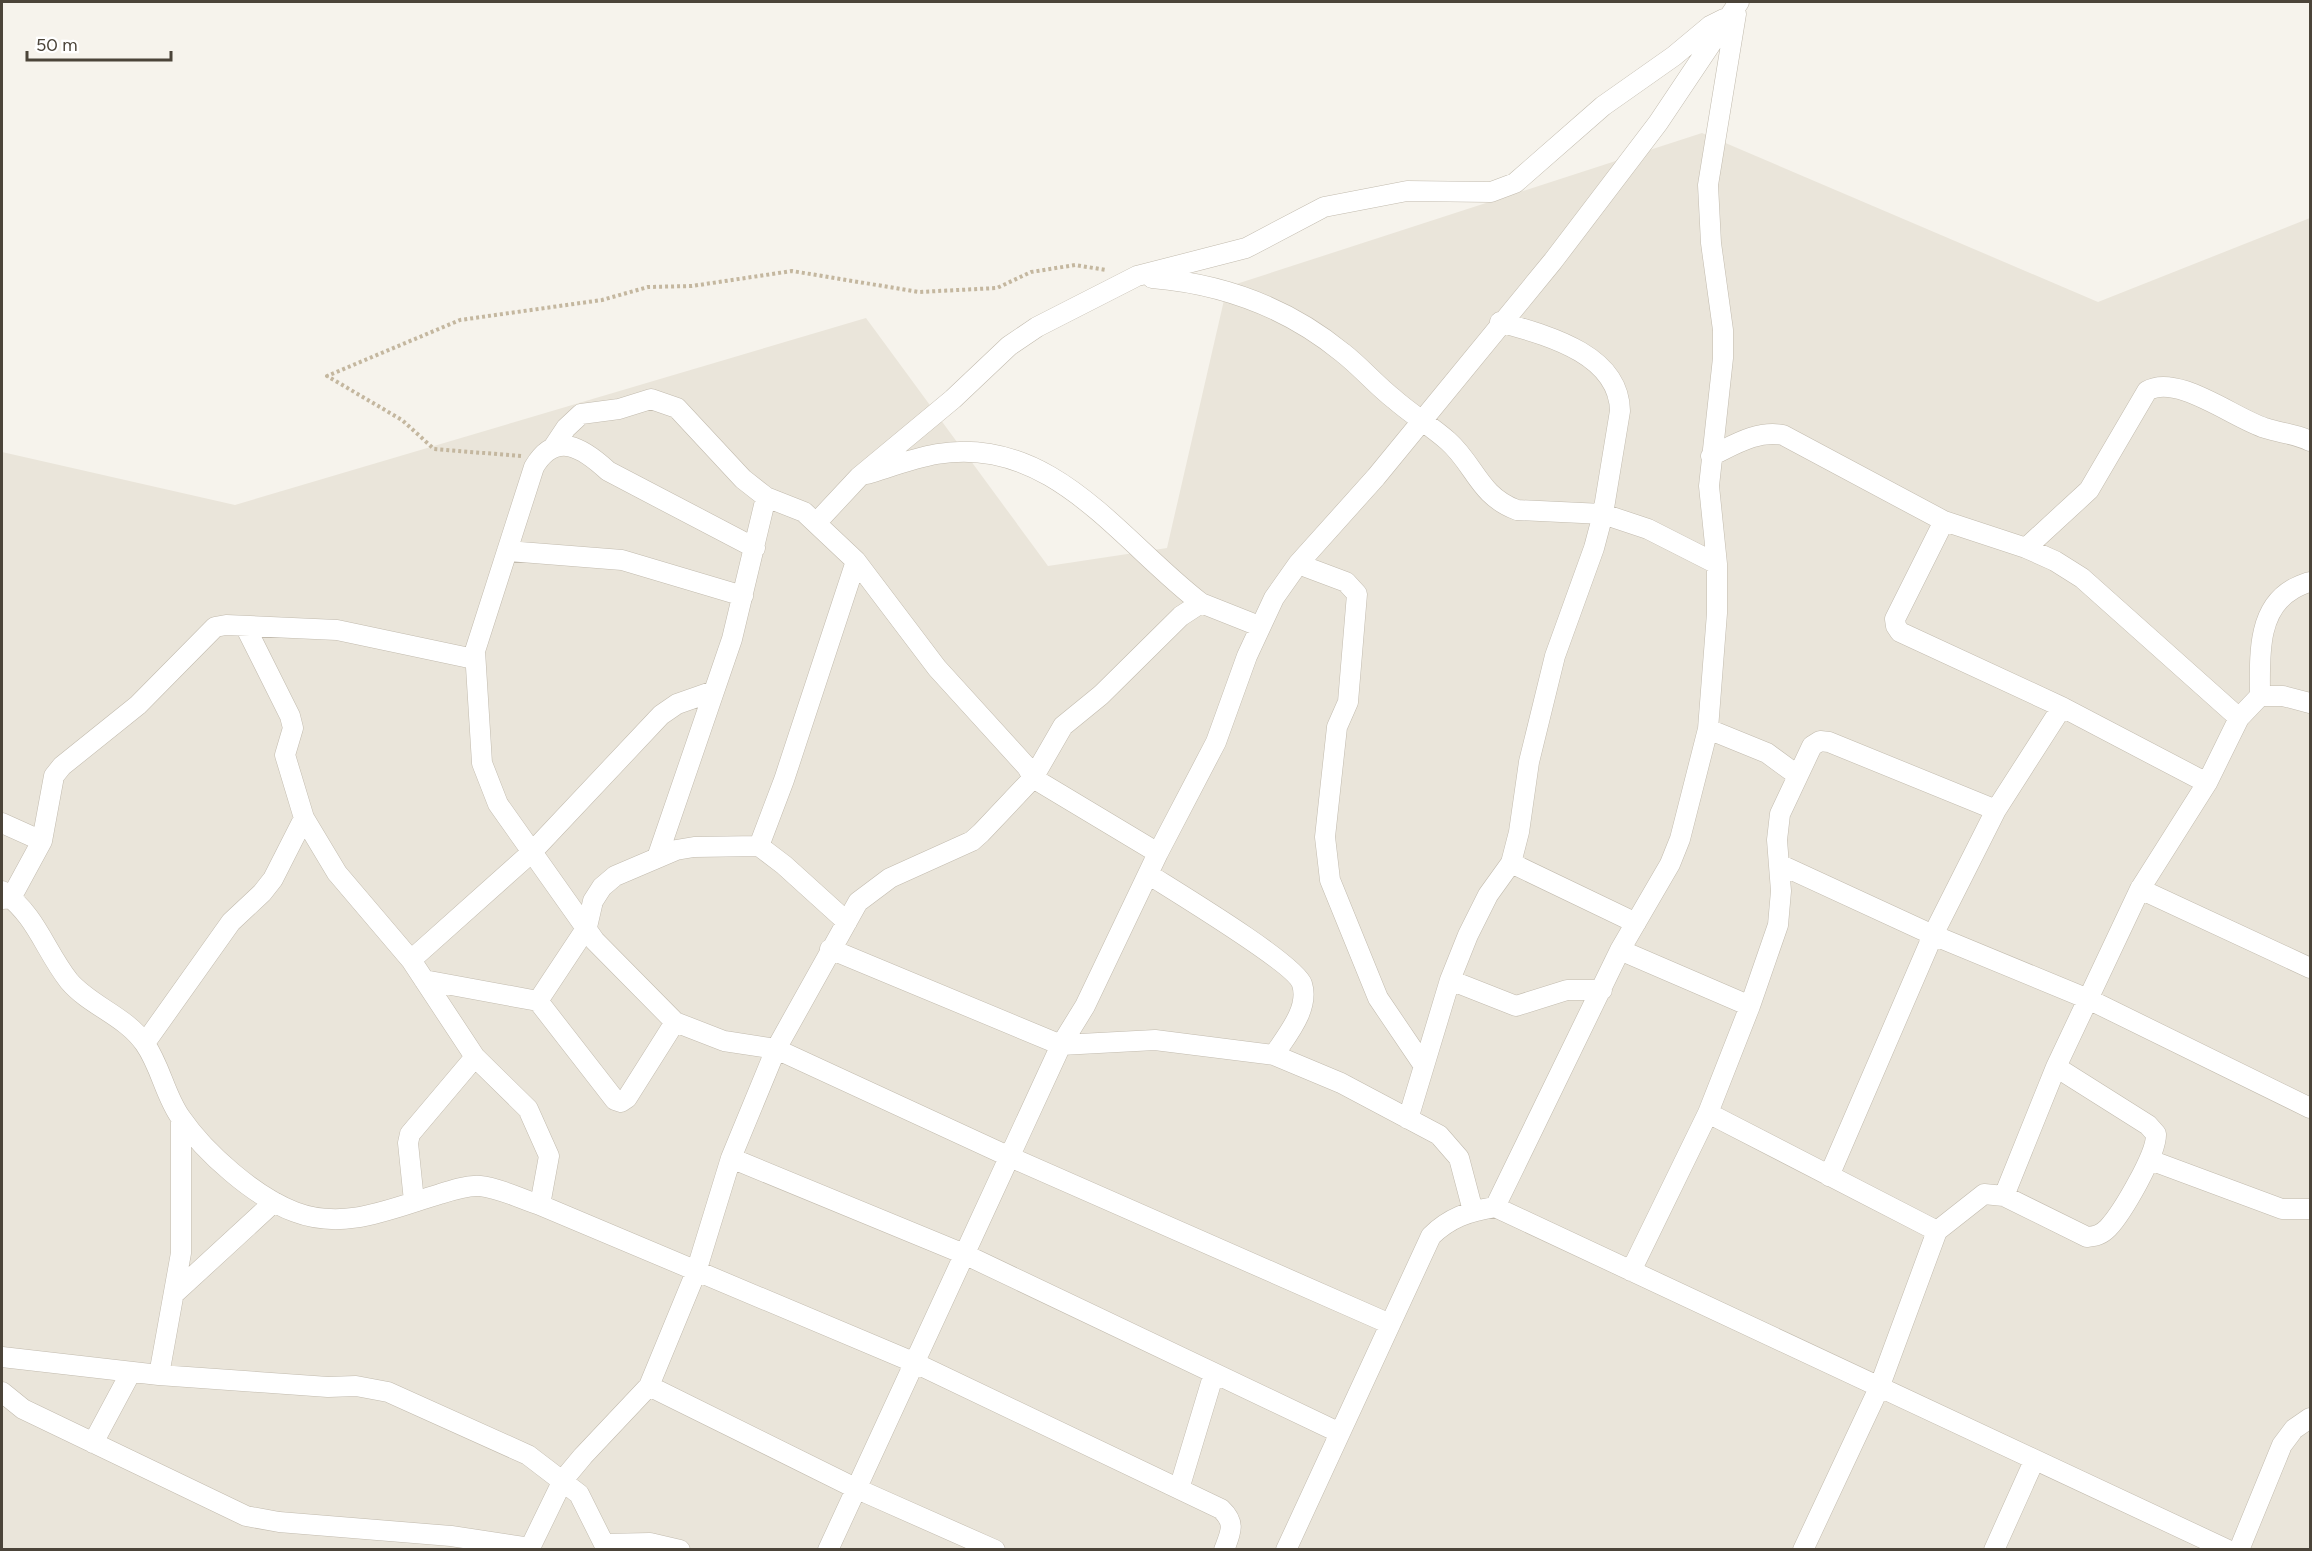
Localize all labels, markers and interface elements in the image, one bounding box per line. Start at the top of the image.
scale bar [27,24,171,62]
text: 50 m [36,34,78,56]

